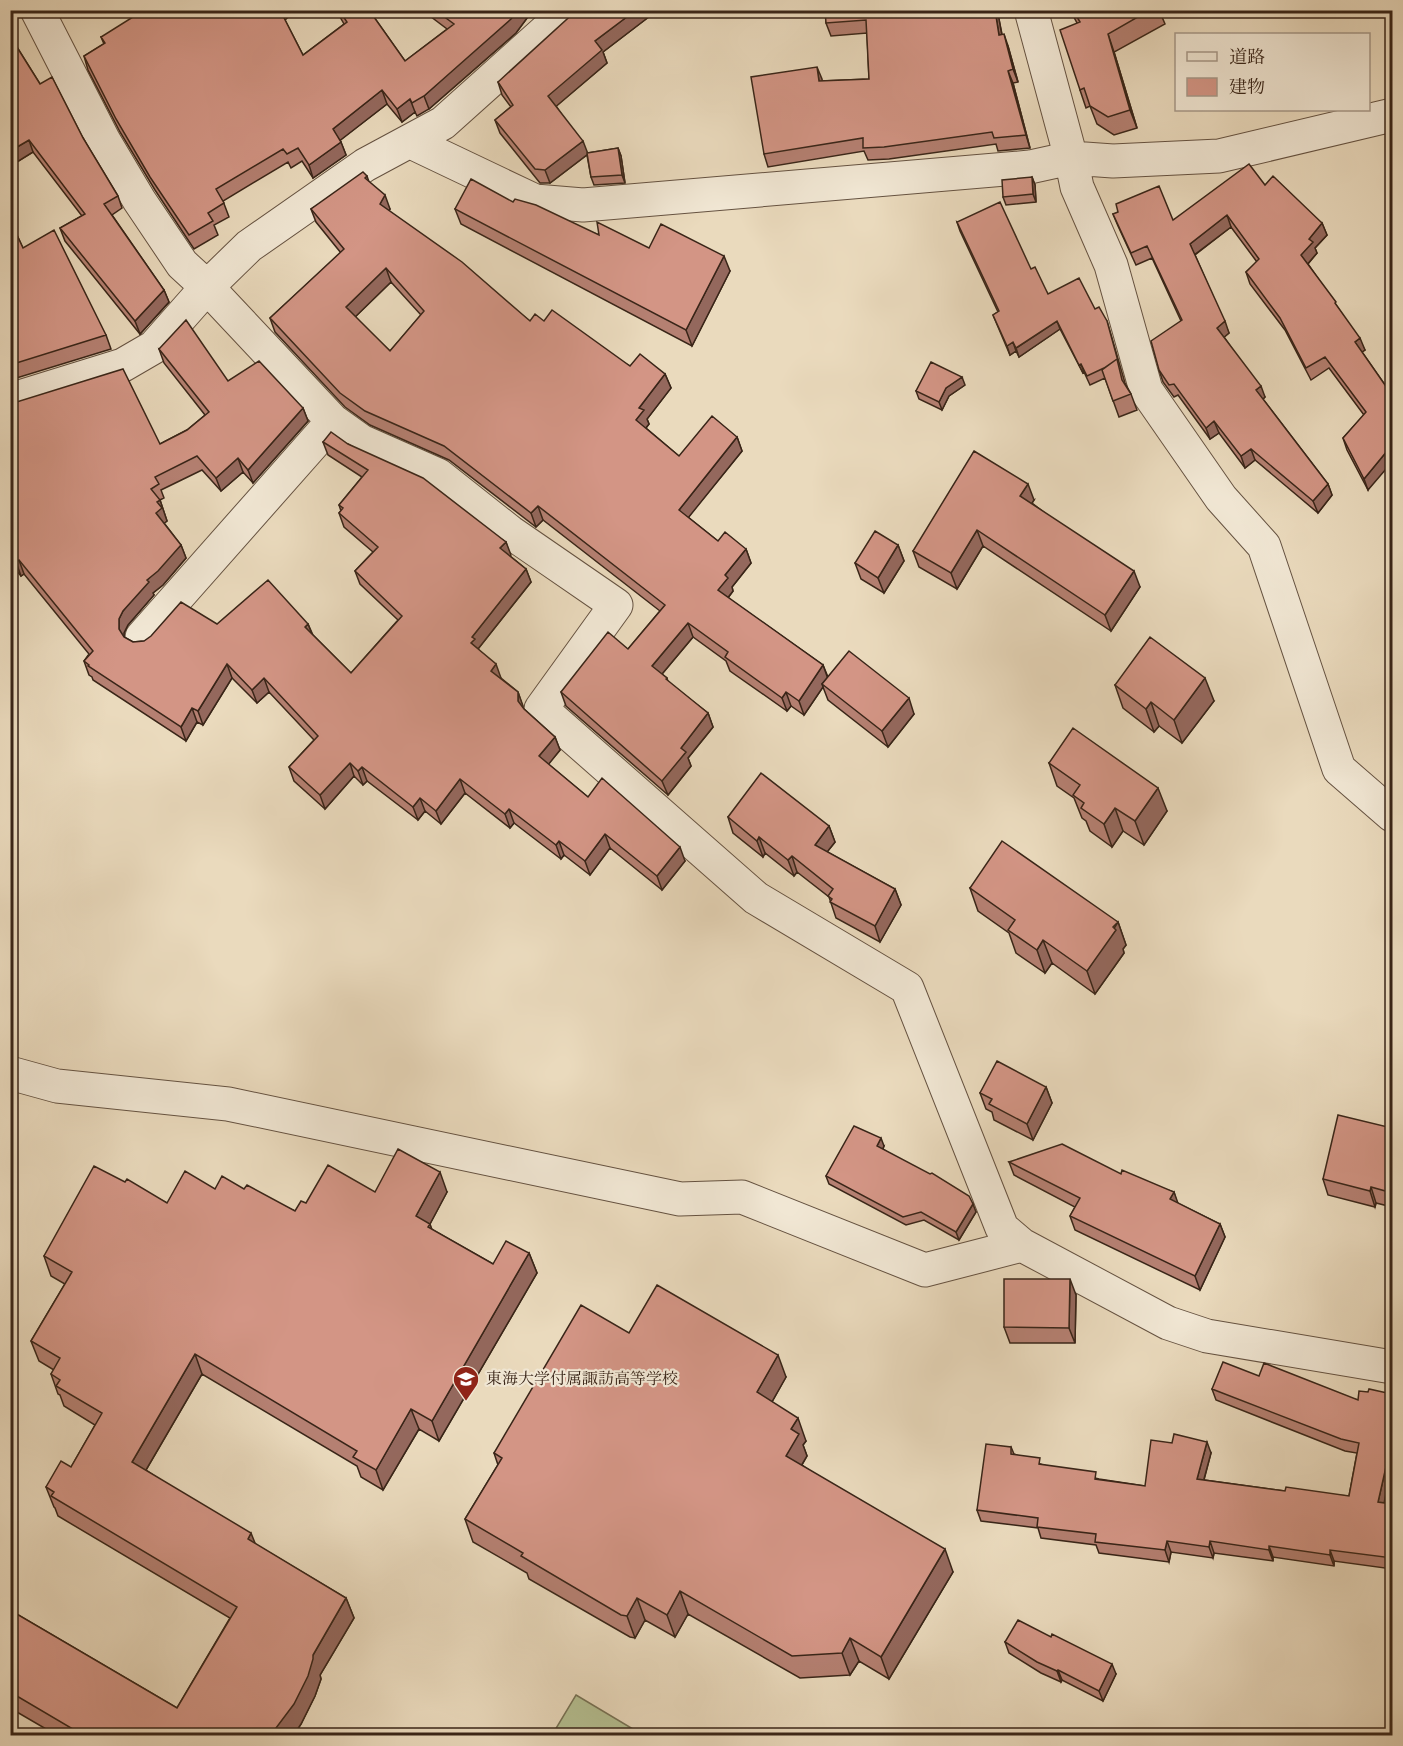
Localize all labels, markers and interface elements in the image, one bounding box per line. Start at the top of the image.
legend [1175,33,1370,111]
text: 道路 [1229,45,1265,69]
text: 建物 [1229,75,1265,99]
school or university icon: 東海大学付属諏訪高等学校 [451,1364,481,1402]
place label: 東海大学付属諏訪高等学校 [486,1368,678,1390]

